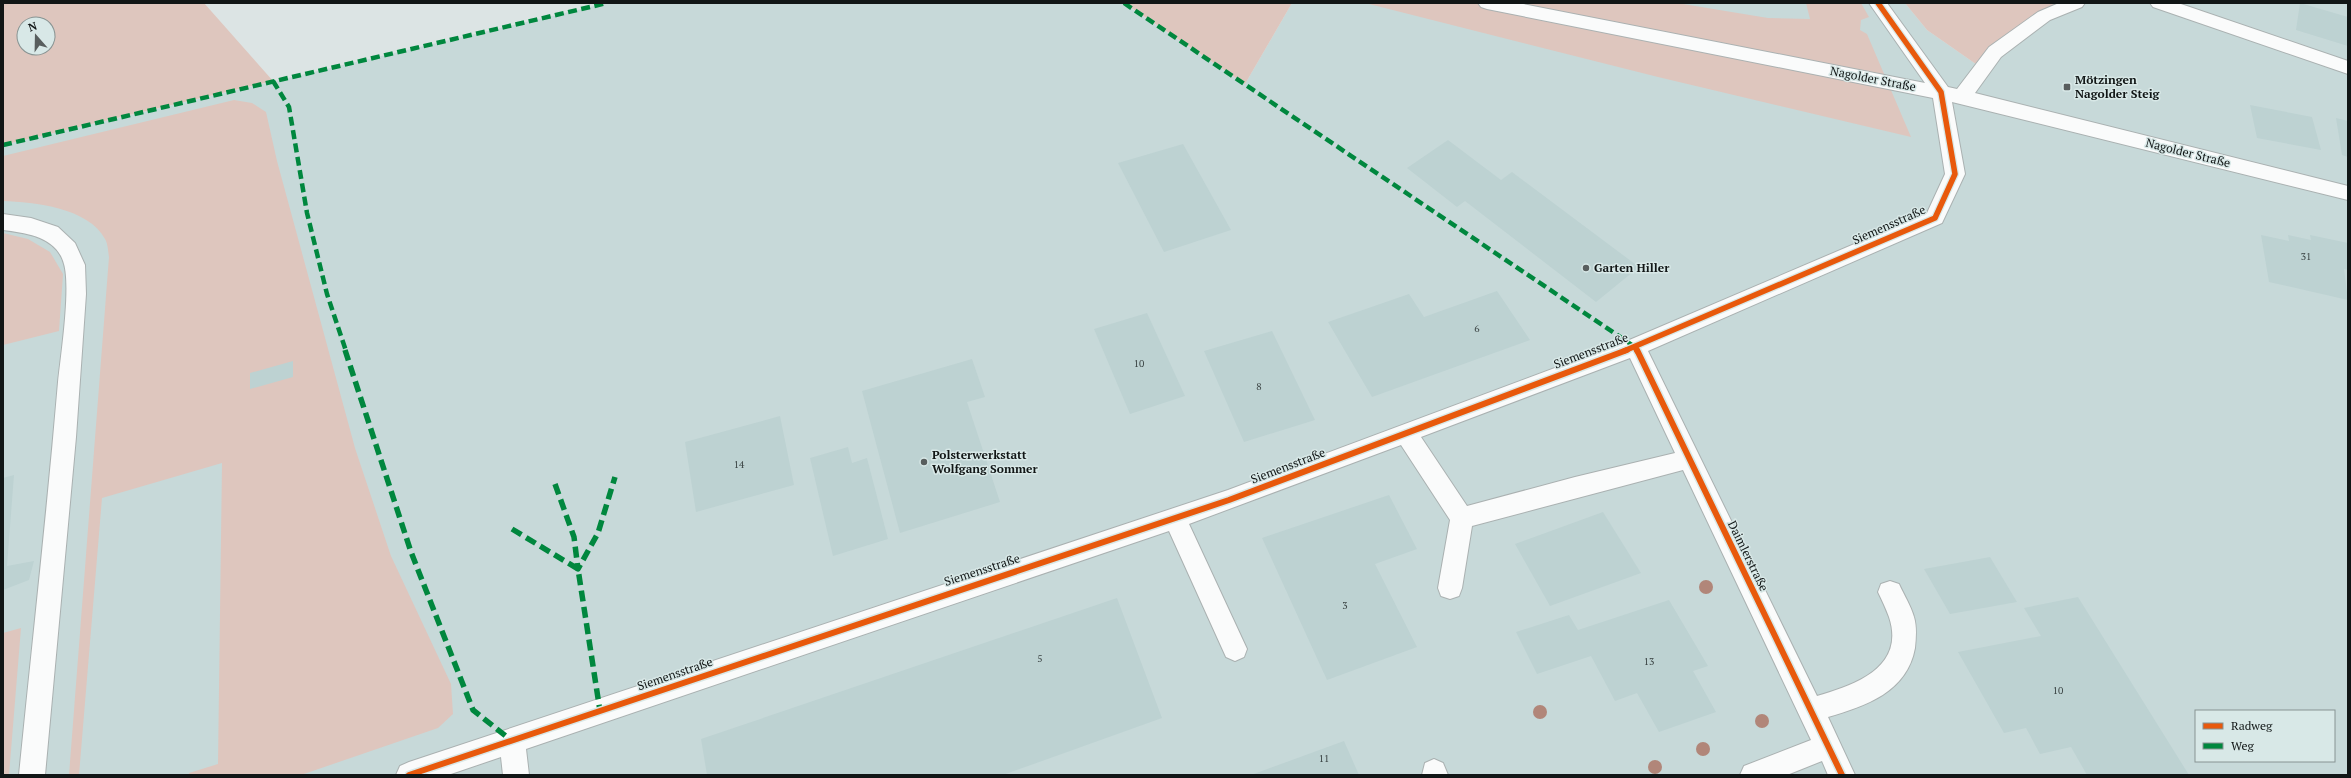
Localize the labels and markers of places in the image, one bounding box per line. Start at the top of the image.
place label: Mötzingen Nagolder Steig [2075,72,2160,101]
marker: Mötzingen Nagolder Steig [2062,82,2072,92]
place label: Garten Hiller [1594,260,1670,275]
marker: Garten Hiller [1581,263,1591,273]
place label: Polsterwerkstatt Wolfgang Sommer [932,447,1039,476]
marker: Polsterwerkstatt Wolfgang Sommer [919,457,929,467]

